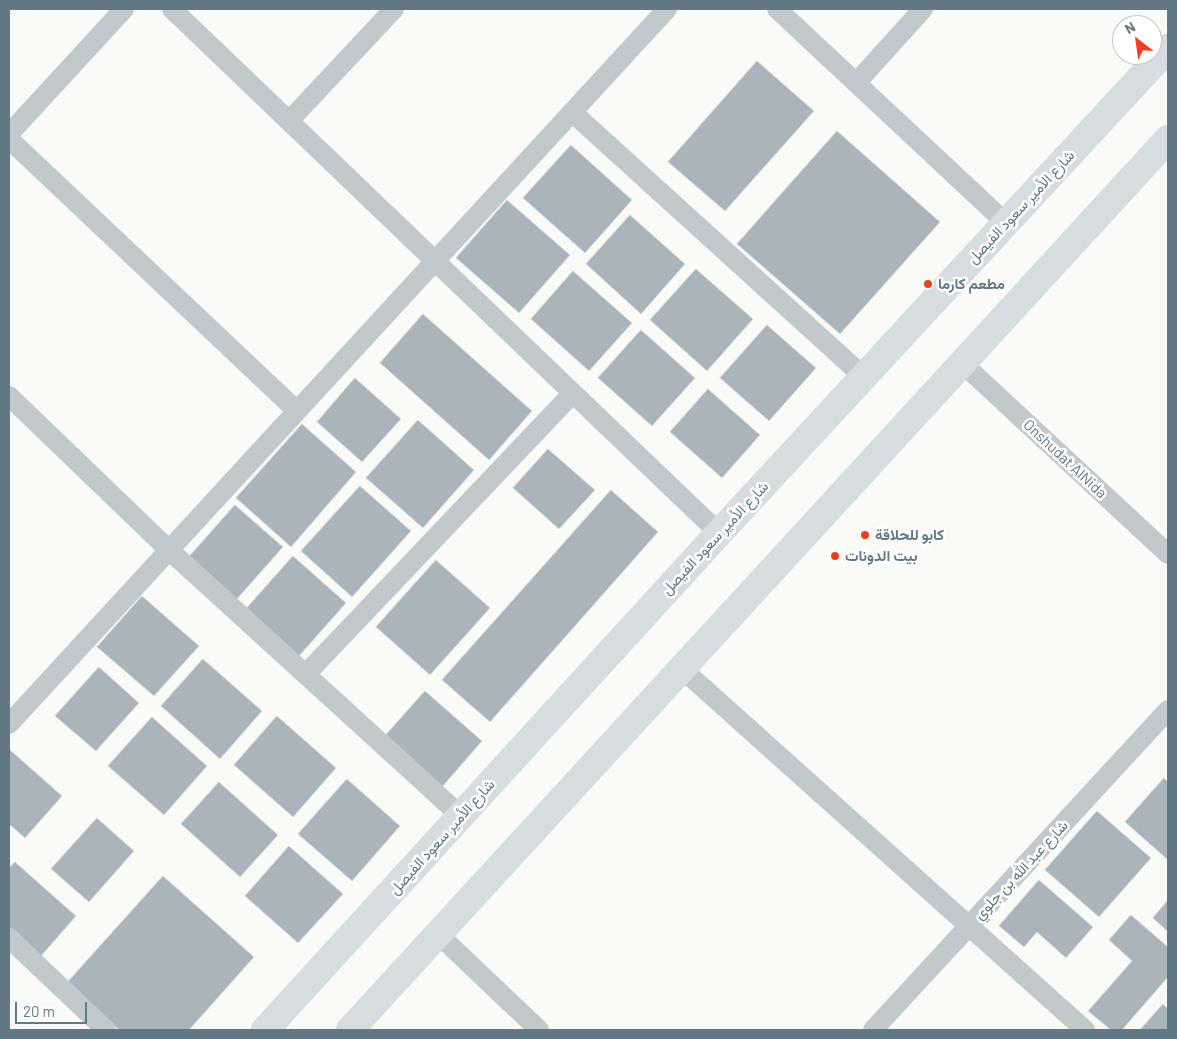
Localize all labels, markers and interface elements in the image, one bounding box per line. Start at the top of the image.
north arrow [1112,15,1162,65]
text: N [1121,18,1138,37]
street label: شارع الأمير سعود الفيصل [964,146,1078,268]
place label: مطعم كارما [938,275,1005,293]
marker: مطعم كارما [922,278,934,290]
street label: Onshudat AlNida [1020,416,1110,502]
street label: شارع الأمير سعود الفيصل [658,477,772,599]
place label: كابو للحلاقة [875,526,944,544]
marker: كابو للحلاقة [859,529,871,541]
place label: بيت الدونات [845,547,918,565]
marker: بيت الدونات [829,550,841,562]
street label: شارع الأمير سعود الفيصل [386,776,498,898]
street label: شارع عبد الله بن جلوي [970,817,1072,923]
scale bar [18,992,90,1024]
text: 20 m [23,1002,55,1020]

